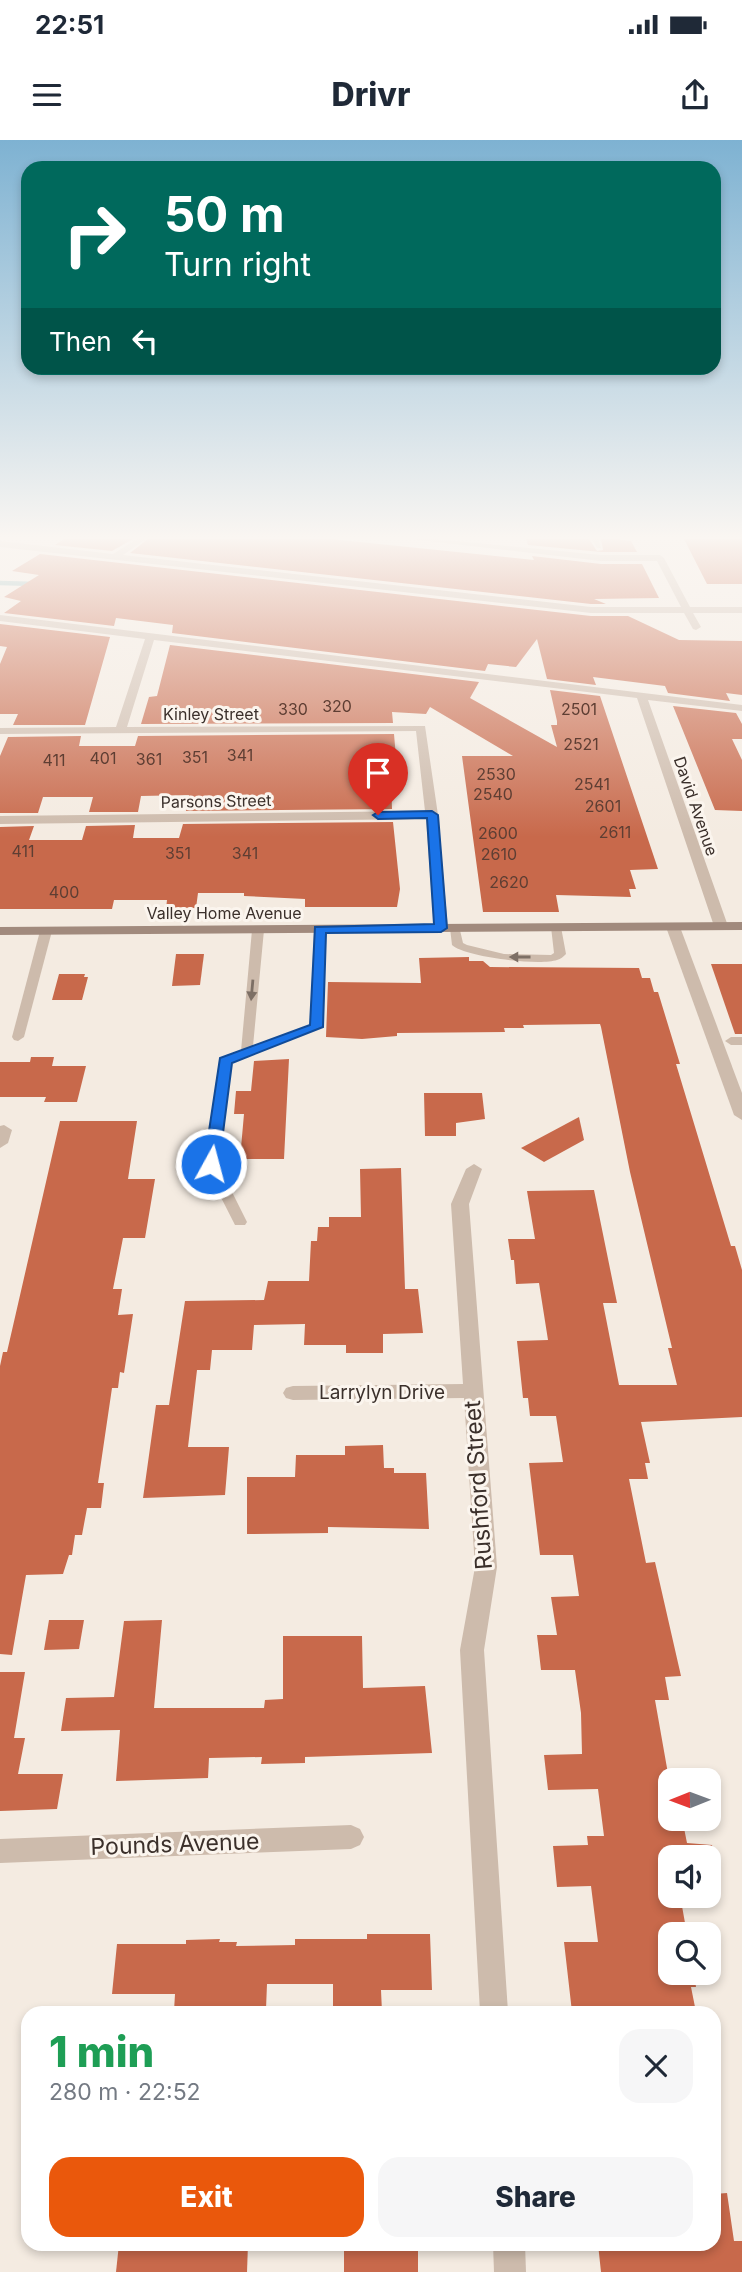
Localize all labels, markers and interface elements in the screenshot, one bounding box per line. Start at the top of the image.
text: 22:51 [35,9,104,40]
text: Drivr [332,75,410,114]
icon: menu [28,76,66,114]
icon: share [676,76,714,114]
text: 50 m [164,185,285,244]
icon: right [49,189,140,280]
text: Turn right [164,245,311,284]
icon: left [126,322,164,360]
text: Then [49,326,112,357]
house number: 320 [322,696,352,716]
house number: 330 [278,699,308,719]
house number: 2501 [561,699,597,719]
street label: Kinley Street [163,704,259,724]
house number: 2521 [563,734,599,754]
pin [348,743,408,815]
house number: 341 [227,745,253,765]
house number: 351 [182,747,208,767]
house number: 401 [90,748,116,768]
house number: 361 [136,749,162,769]
house number: 411 [42,750,66,770]
icon: arrive [359,754,397,792]
street label: David Avenue [670,754,722,858]
house number: 2530 [476,764,516,784]
house number: 2541 [574,774,610,794]
house number: 2540 [473,784,513,804]
street label: Parsons Street [160,790,272,812]
house number: 2601 [585,796,621,816]
house number: 2611 [599,822,631,842]
house number: 2600 [478,823,518,843]
house number: 411 [11,841,35,861]
house number: 351 [165,843,191,863]
house number: 341 [232,843,258,863]
house number: 2610 [481,844,517,864]
house number: 2620 [489,872,529,892]
house number: 400 [49,882,79,902]
street label: Valley Home Avenue [147,903,302,923]
one-way arrow [509,952,531,963]
one-way arrow [247,979,258,1001]
position arrow [174,1127,248,1201]
street label: Larrylyn Drive [319,1381,445,1404]
street label: Rushford Street [458,1399,498,1571]
north arrow [658,1768,721,1830]
map controls [658,1768,721,1985]
street label: Pounds Avenue [90,1827,260,1861]
button: sound [658,1845,721,1908]
button: search [658,1922,721,1985]
text: 1 min [49,2026,154,2077]
button: close [619,2029,693,2103]
text: 280 m · 22:52 [49,2078,201,2106]
button: Exit [49,2157,364,2237]
button: Share [378,2157,693,2237]

